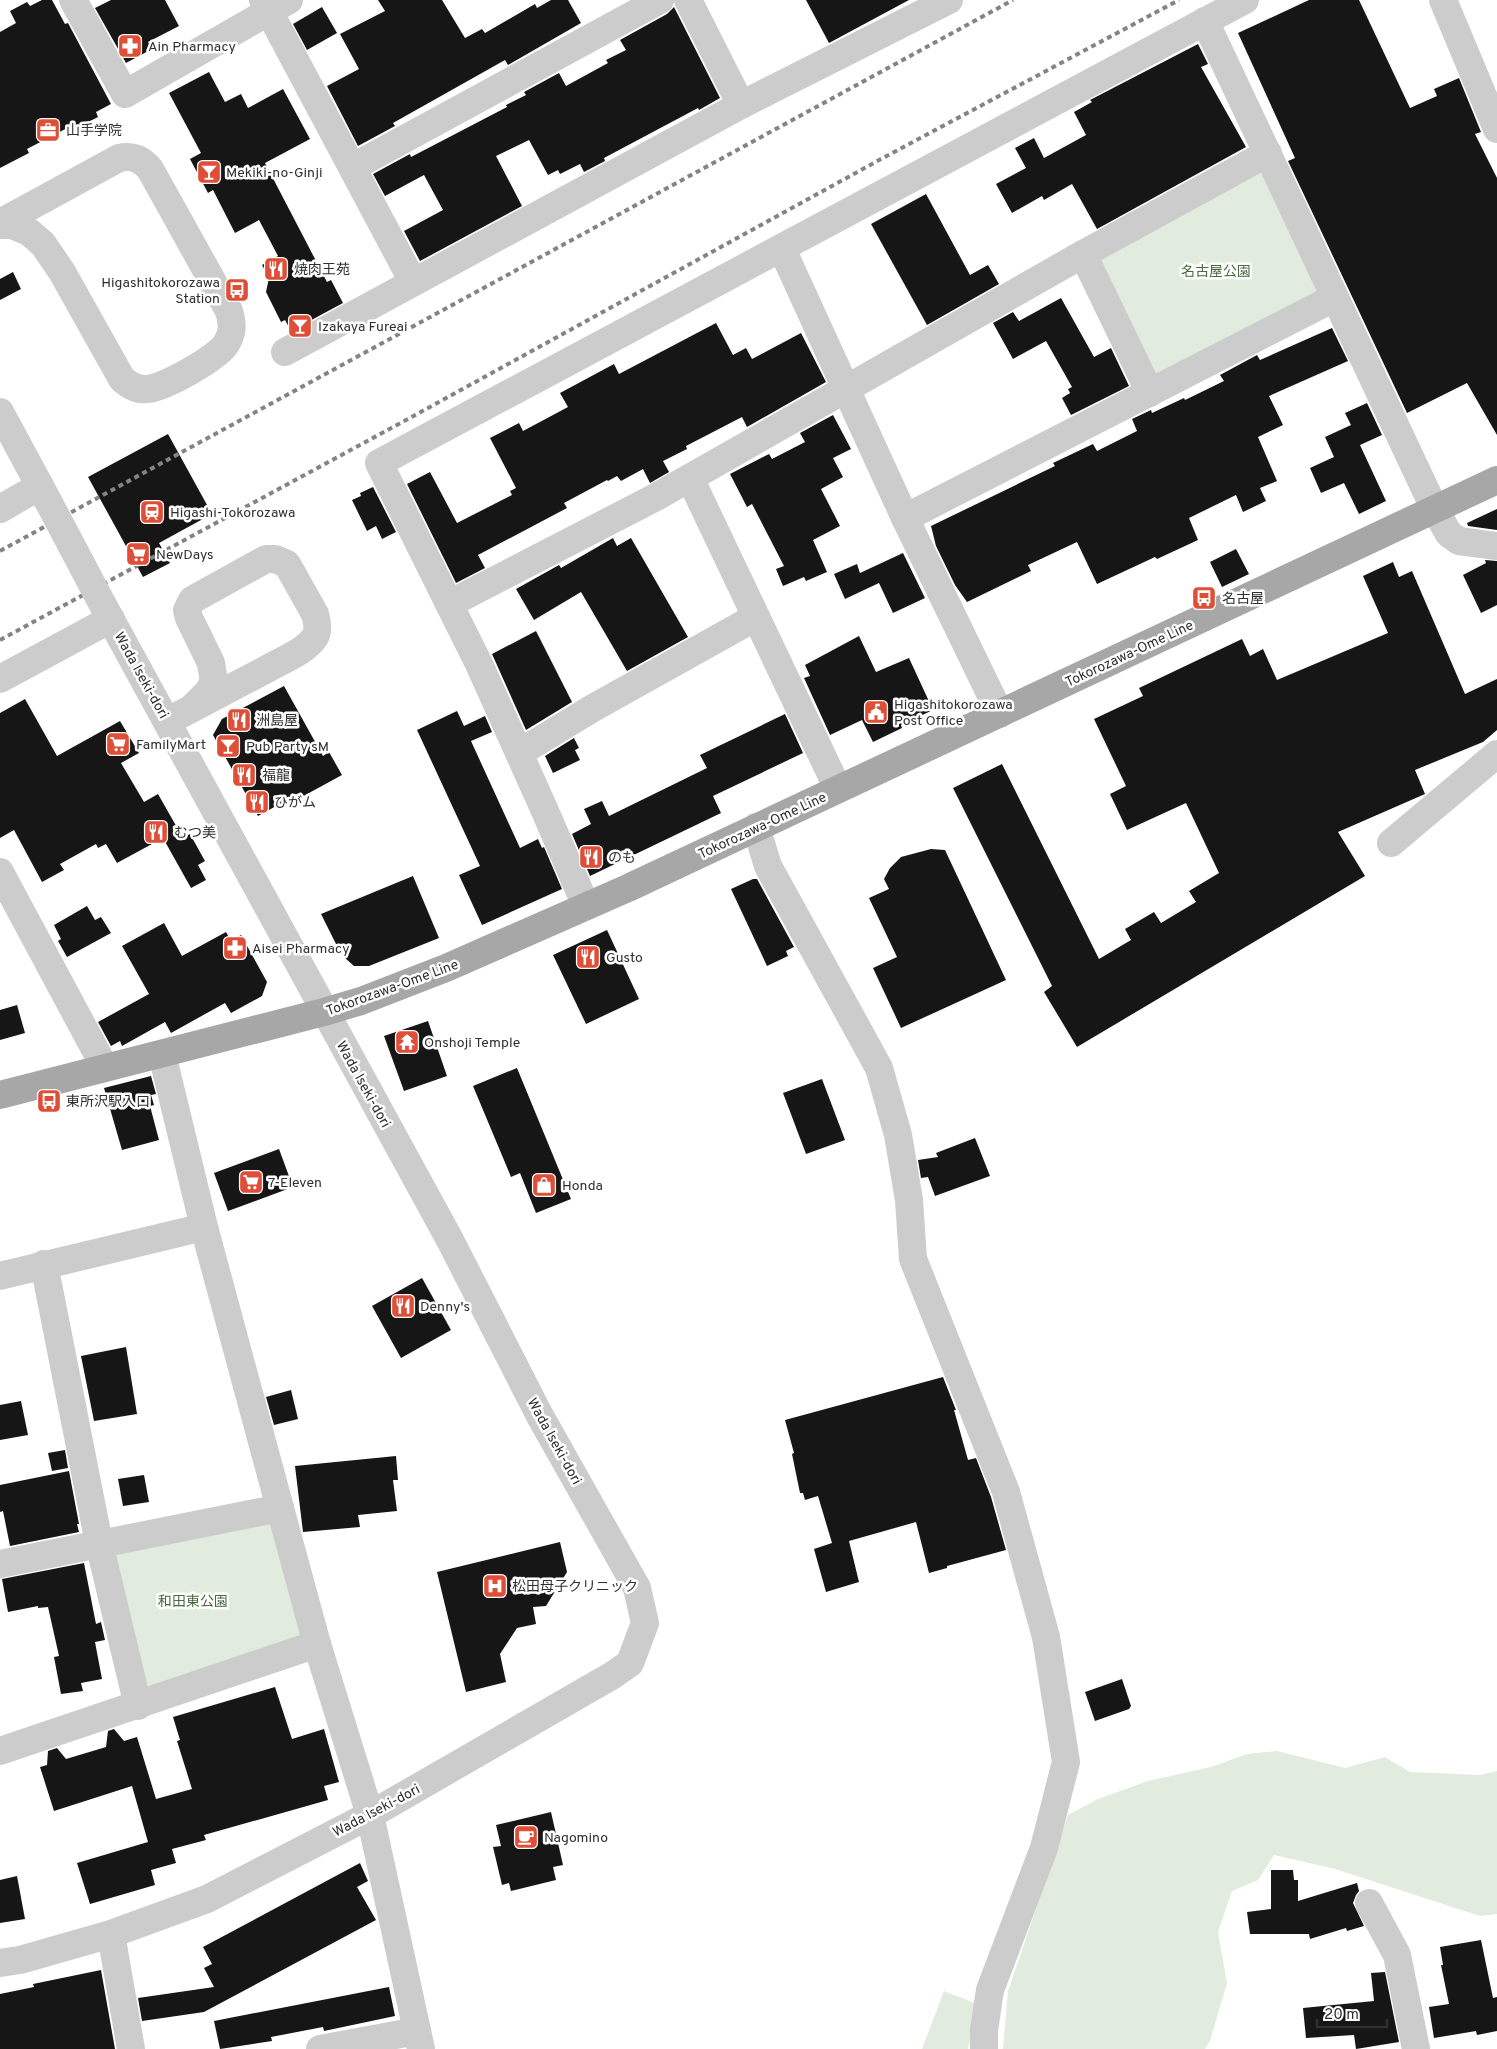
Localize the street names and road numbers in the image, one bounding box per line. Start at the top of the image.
street label: Tokorozawa-Ome Line [1063,617,1196,692]
street label: Wada Iseki-dori [110,629,171,722]
street label: Tokorozawa-Ome Line [696,789,829,864]
street label: Tokorozawa-Ome Line [324,957,461,1020]
street label: Wada Iseki-dori [332,1038,393,1131]
street label: Wada Iseki-dori [523,1395,584,1488]
street label: Wada Iseki-dori [330,1781,423,1841]

